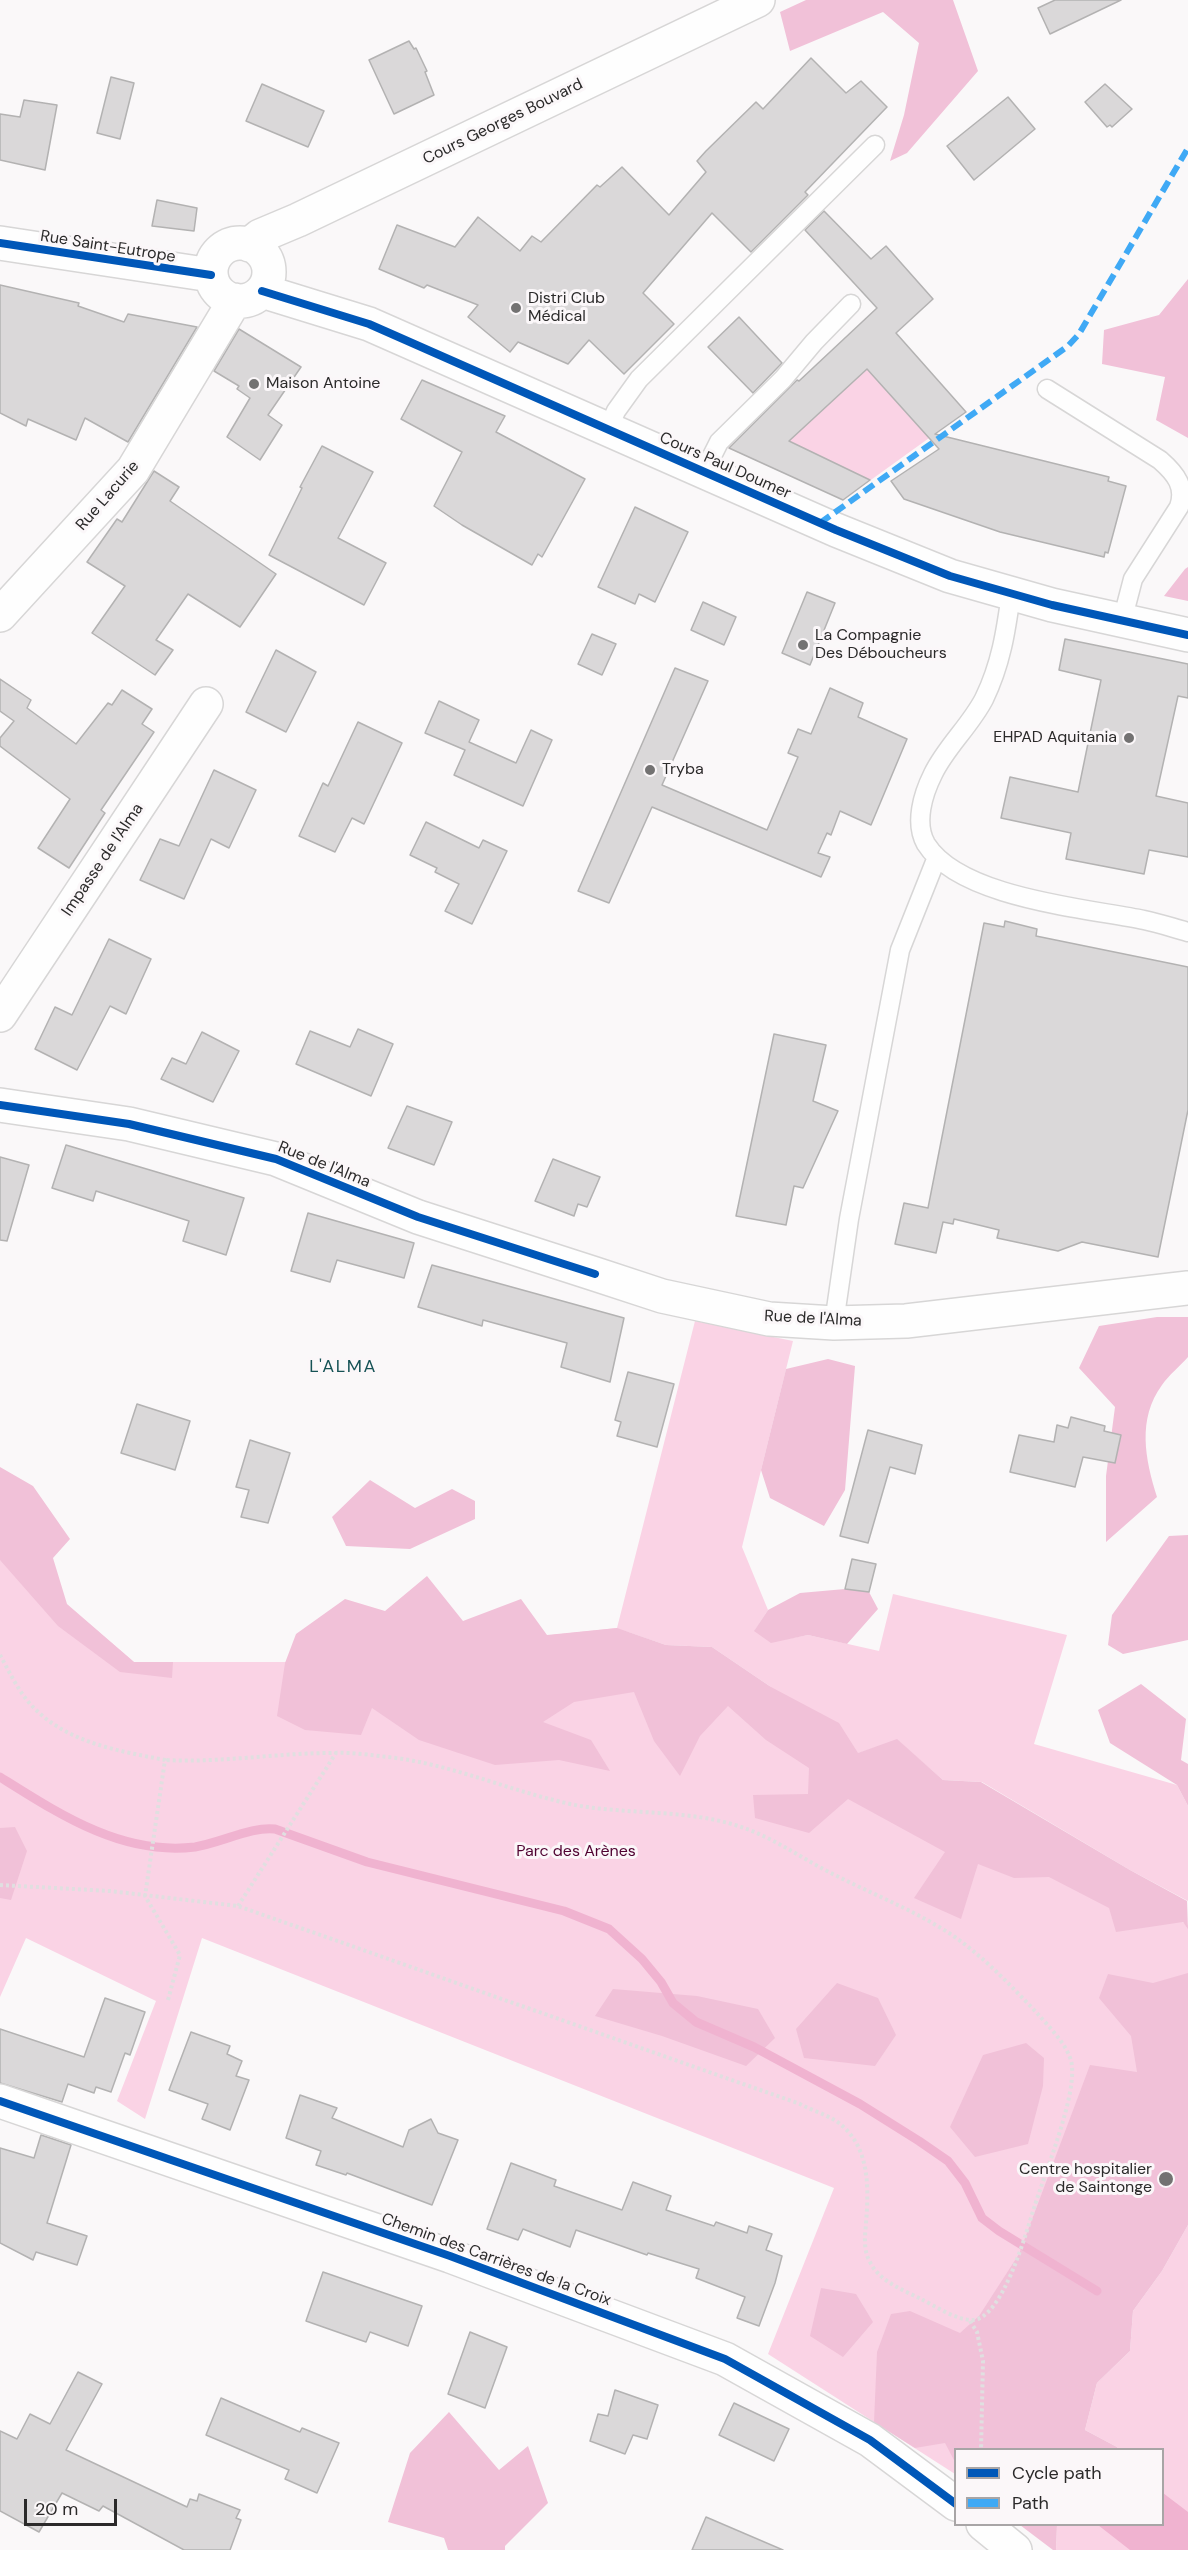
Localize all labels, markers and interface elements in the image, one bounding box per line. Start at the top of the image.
street label: Cours Georges Bouvard [420,75,586,169]
street label: Rue Saint-Eutrope [39,227,177,267]
place label: Distri Club Médical [528,289,605,327]
marker: Distri Club Médical [509,301,523,315]
place label: Maison Antoine [266,374,380,394]
marker: Maison Antoine [247,377,261,391]
street label: Cours Paul Doumer [656,428,794,504]
street label: Rue Lacurie [72,457,144,535]
place label: La Compagnie Des Déboucheurs [815,626,947,664]
marker: La Compagnie Des Déboucheurs [796,638,810,652]
place label: EHPAD Aquitania [993,728,1117,748]
marker: EHPAD Aquitania [1122,731,1136,745]
place label: Tryba [662,760,704,780]
marker: Tryba [643,763,657,777]
street label: Impasse de l'Alma [58,800,148,920]
street label: Rue de l'Alma [275,1138,373,1192]
street label: Rue de l'Alma [764,1307,862,1331]
district label: L'ALMA [309,1356,377,1378]
park label: Parc des Arènes [516,1842,636,1862]
place label: Centre hospitalier de Saintonge [1019,2160,1152,2198]
marker: Centre hospitalier de Saintonge [1157,2170,1175,2188]
street label: Chemin des Carrières de la Croix [379,2209,613,2311]
legend [954,2448,1164,2526]
text: Cycle path [1012,2461,1102,2485]
scale bar [27,2487,120,2525]
text: Path [1012,2491,1049,2515]
text: 20 m [35,2497,78,2521]

